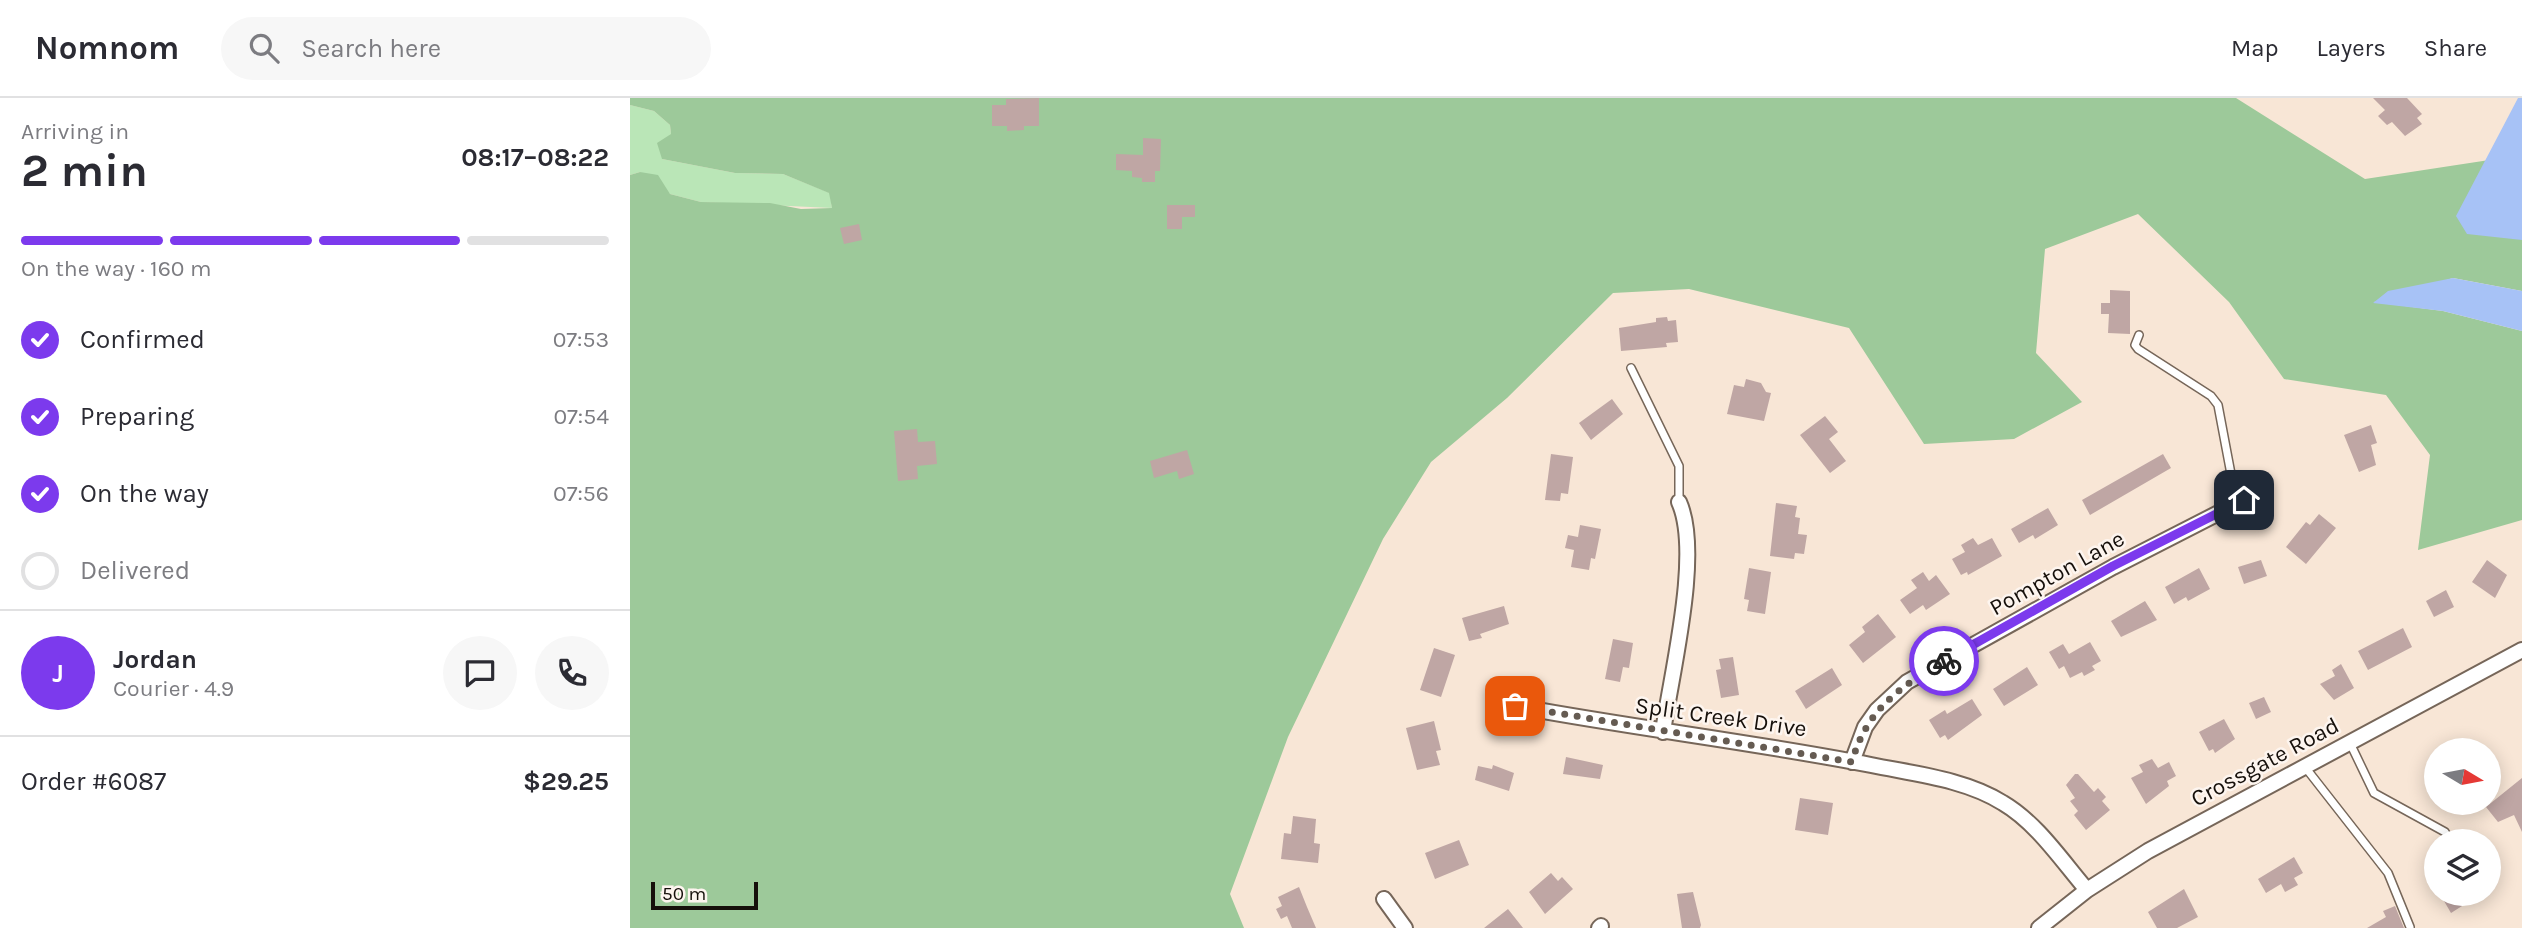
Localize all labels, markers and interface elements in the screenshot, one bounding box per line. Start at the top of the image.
search box [221,17,711,80]
text: Nomnom [35,29,179,67]
icon: search [245,29,283,67]
text: Search here [301,33,441,64]
text: Map [2231,34,2279,62]
text: Layers [2317,34,2386,62]
text: Share [2424,34,2487,62]
text: Arriving in [21,118,129,145]
text: 08:17–08:22 [461,142,609,173]
text: 2 min [21,144,148,198]
text: On the way · 160 m [21,255,211,282]
icon: check [21,321,59,359]
text: Confirmed [80,324,205,355]
text: 07:53 [553,326,609,353]
icon: check [21,398,59,436]
text: Preparing [80,401,194,432]
text: 07:54 [553,403,609,430]
pin [2214,470,2274,530]
icon: check [21,475,59,513]
text: On the way [80,478,209,509]
text: 07:56 [553,480,609,507]
icon: home [2225,481,2263,519]
street label: Pompton Lane [1985,525,2129,621]
text: Delivered [80,555,190,586]
courier [1909,626,1979,696]
button: chat [443,636,517,710]
button: phone [535,636,609,710]
icon: bike [1925,642,1963,680]
text: Jordan [113,644,197,675]
text: J [52,658,64,689]
text: Courier · 4.9 [113,675,234,702]
pin [1485,676,1545,736]
icon: bag [1496,687,1534,725]
street label: Split Creek Drive [1633,692,1809,742]
street label: Crossgate Road [2186,712,2344,812]
north arrow [2424,738,2501,816]
map controls [2424,738,2501,906]
text: Order #6087 [21,766,166,797]
text: $29.25 [523,766,609,797]
button: layers [2424,829,2501,906]
scale bar [651,879,758,911]
text: 50 m [662,883,706,905]

